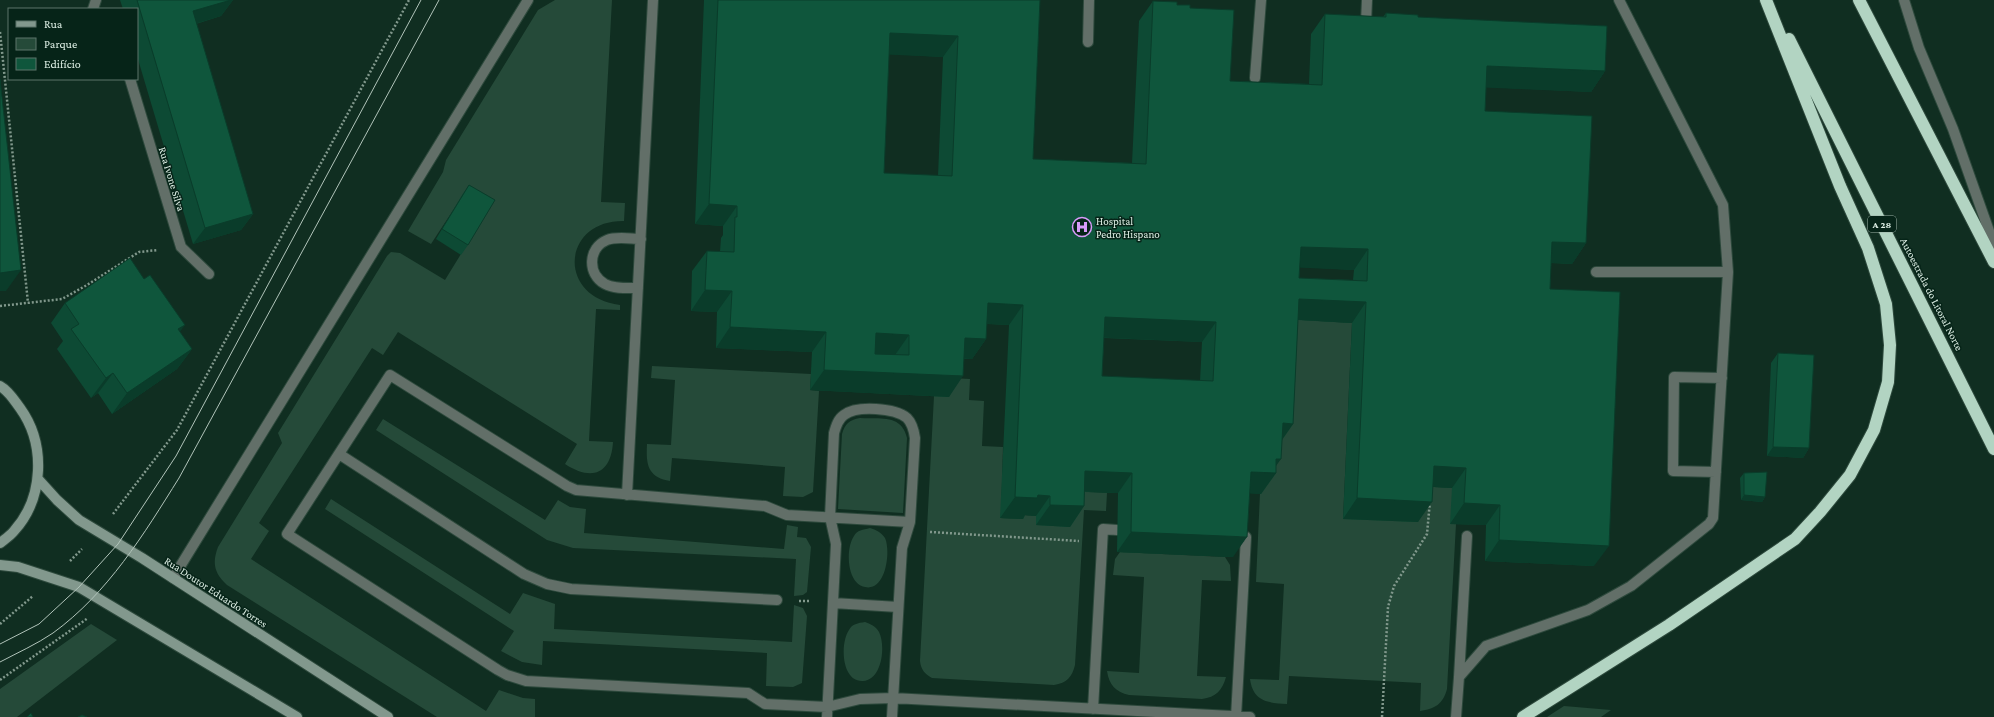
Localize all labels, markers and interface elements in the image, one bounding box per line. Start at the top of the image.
legend [8,8,138,80]
text: Rua [44,17,63,31]
text: Parque [44,37,77,51]
text: Edifício [44,57,81,71]
street label: Rua Ivone Silva [157,145,187,213]
place label: Hospital Pedro Hispano [1096,215,1160,241]
hospital icon: Hospital Pedro Hispano [1071,216,1093,238]
road number: A 28 [1868,216,1896,232]
street label: Autoestrada do Litoral Norte [1898,236,1966,353]
street label: Rua Doutor Eduardo Torres [162,554,270,630]

